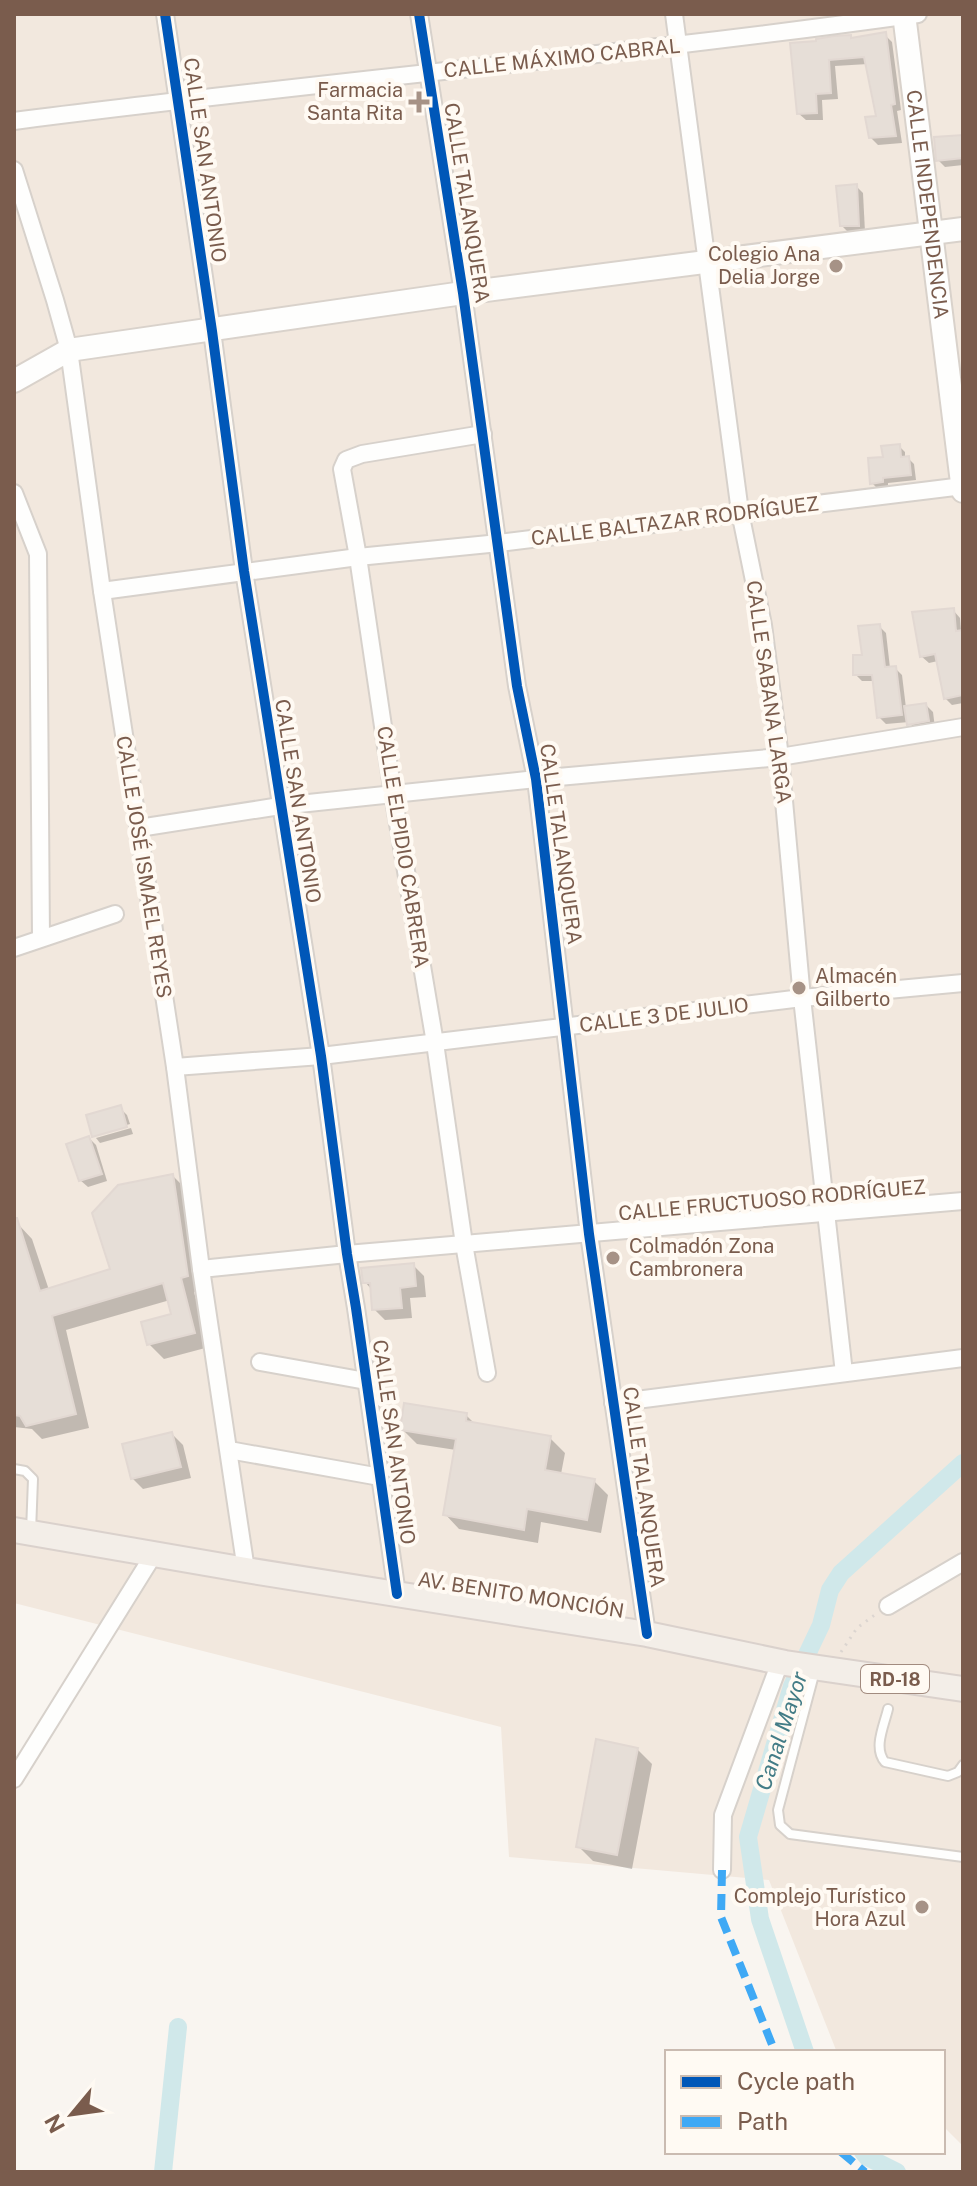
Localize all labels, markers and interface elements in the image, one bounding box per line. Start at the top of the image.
street label: CALLE MÁXIMO CABRAL [442,33,681,82]
street label: CALLE SAN ANTONIO [179,56,231,264]
place label: Farmacia Santa Rita [307,78,403,125]
street label: CALLE INDEPENDENCIA [901,89,954,321]
marker: Farmacia Santa Rita [410,93,428,111]
street label: CALLE TALANQUERA [439,101,495,305]
place label: Colegio Ana Delia Jorge [708,242,820,289]
marker: Colegio Ana Delia Jorge [827,257,845,275]
street label: CALLE BALTAZAR RODRÍGUEZ [530,490,820,551]
street label: CALLE SABANA LARGA [741,579,797,805]
street label: CALLE SAN ANTONIO [270,697,326,905]
street label: CALLE ELPIDIO CABRERA [372,724,434,970]
street label: CALLE JOSÉ ISMAEL REYES [111,734,178,1000]
street label: CALLE TALANQUERA [535,742,587,946]
place label: Almacén Gilberto [815,964,897,1011]
marker: Almacén Gilberto [790,979,808,997]
street label: CALLE 3 DE JULIO [578,993,750,1037]
street label: CALLE FRUCTUOSO RODRÍGUEZ [617,1174,927,1225]
place label: Colmadón Zona Cambronera [629,1234,774,1281]
marker: Colmadón Zona Cambronera [604,1249,622,1267]
street label: CALLE SAN ANTONIO [368,1338,420,1546]
street label: CALLE TALANQUERA [618,1385,670,1589]
street label: AV. BENITO MONCIÓN [416,1566,626,1623]
road number: RD-18 [861,1665,929,1693]
water label: Canal Mayor [750,1668,813,1794]
place label: Complejo Turístico Hora Azul [734,1884,906,1931]
marker: Complejo Turístico Hora Azul [913,1898,931,1916]
legend [665,2050,945,2154]
text: Cycle path [737,2067,855,2095]
north arrow [32,2074,112,2154]
text: Path [737,2107,788,2135]
text: N [39,2110,70,2138]

